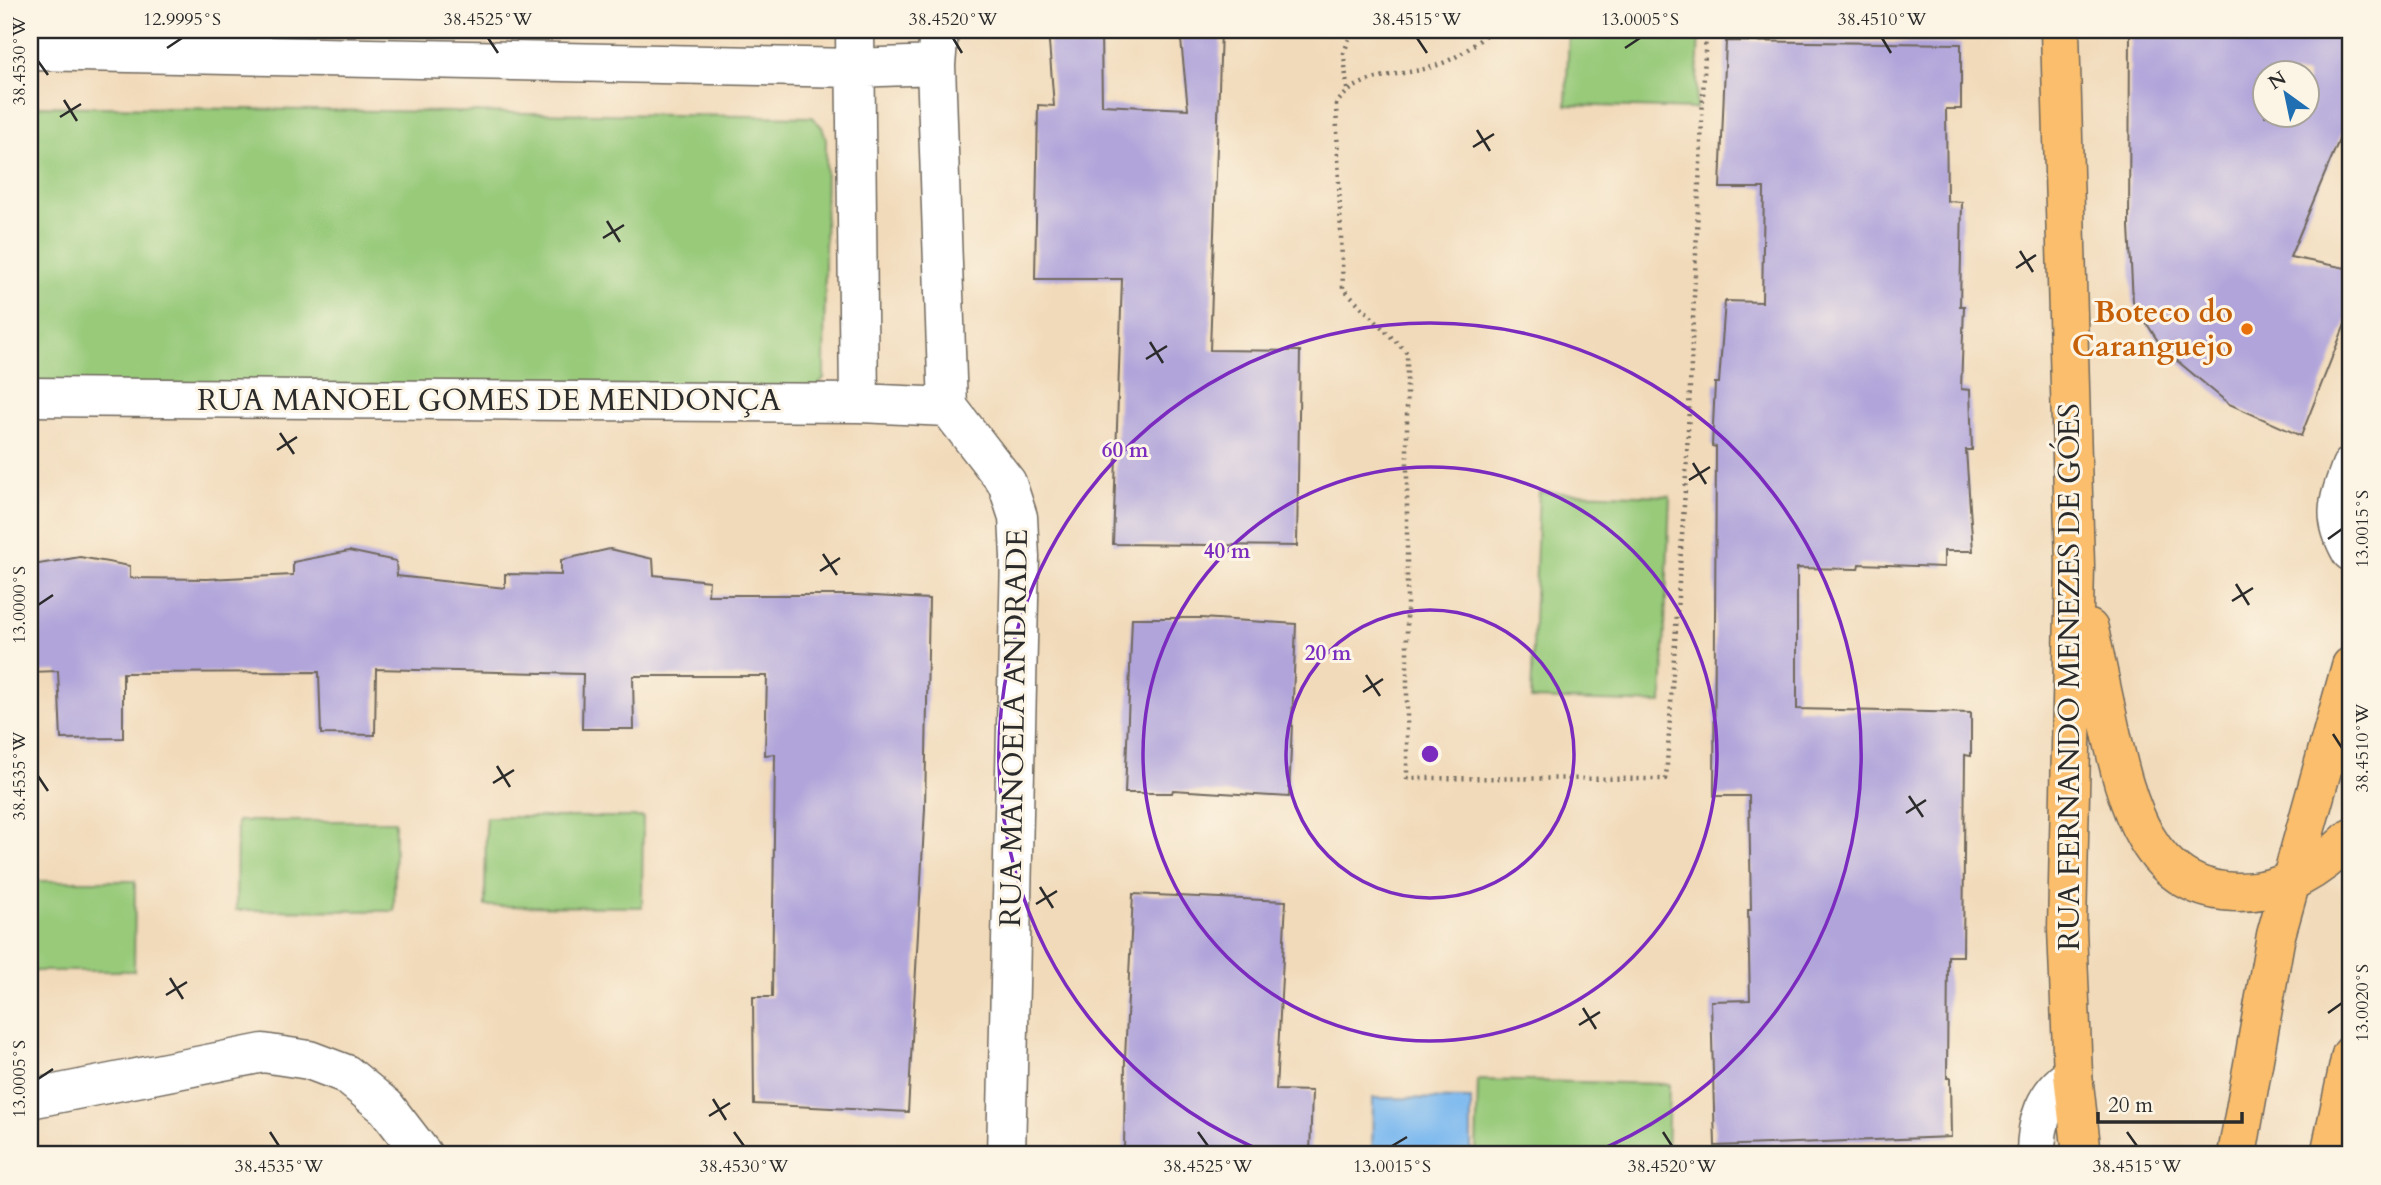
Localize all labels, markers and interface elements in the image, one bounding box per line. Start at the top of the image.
text: 12.9995°S [143,7,221,32]
text: 38.4525°W [444,7,533,32]
text: 38.4520°W [909,7,998,32]
text: 38.4515°W [1373,7,1462,32]
text: 13.0005°S [1601,7,1679,32]
text: 38.4510°W [1838,7,1927,32]
text: 38.4530°W [7,16,32,106]
north arrow [2252,60,2322,130]
text: N [2263,65,2292,96]
place label: Boteco do Caranguejo [2072,292,2233,367]
marker: Boteco do Caranguejo [2239,321,2255,337]
street label: RUA MANOEL GOMES DE MENDONÇA [197,380,781,421]
street label: RUA FERNANDO MENEZES DE GÓES [2049,403,2090,951]
text: 60 m [1102,436,1149,465]
text: 13.0015°S [2350,490,2375,568]
street label: RUA MANOELA ANDRADE [990,529,1038,927]
text: 40 m [1204,537,1251,566]
text: 13.0000°S [7,566,32,644]
text: 20 m [1305,639,1352,668]
text: 38.4510°W [2350,703,2375,793]
text: 38.4535°W [7,731,32,821]
centre of rings [1418,742,1442,766]
text: 13.0020°S [2350,964,2375,1042]
text: 13.0005°S [7,1040,32,1118]
scale bar [2098,1080,2241,1124]
text: 20 m [2108,1091,2153,1120]
text: 38.4535°W [235,1154,324,1179]
text: 38.4530°W [700,1154,789,1179]
text: 38.4525°W [1164,1154,1253,1179]
text: 13.0015°S [1353,1154,1431,1179]
text: 38.4520°W [1628,1154,1717,1179]
text: 38.4515°W [2093,1154,2182,1179]

